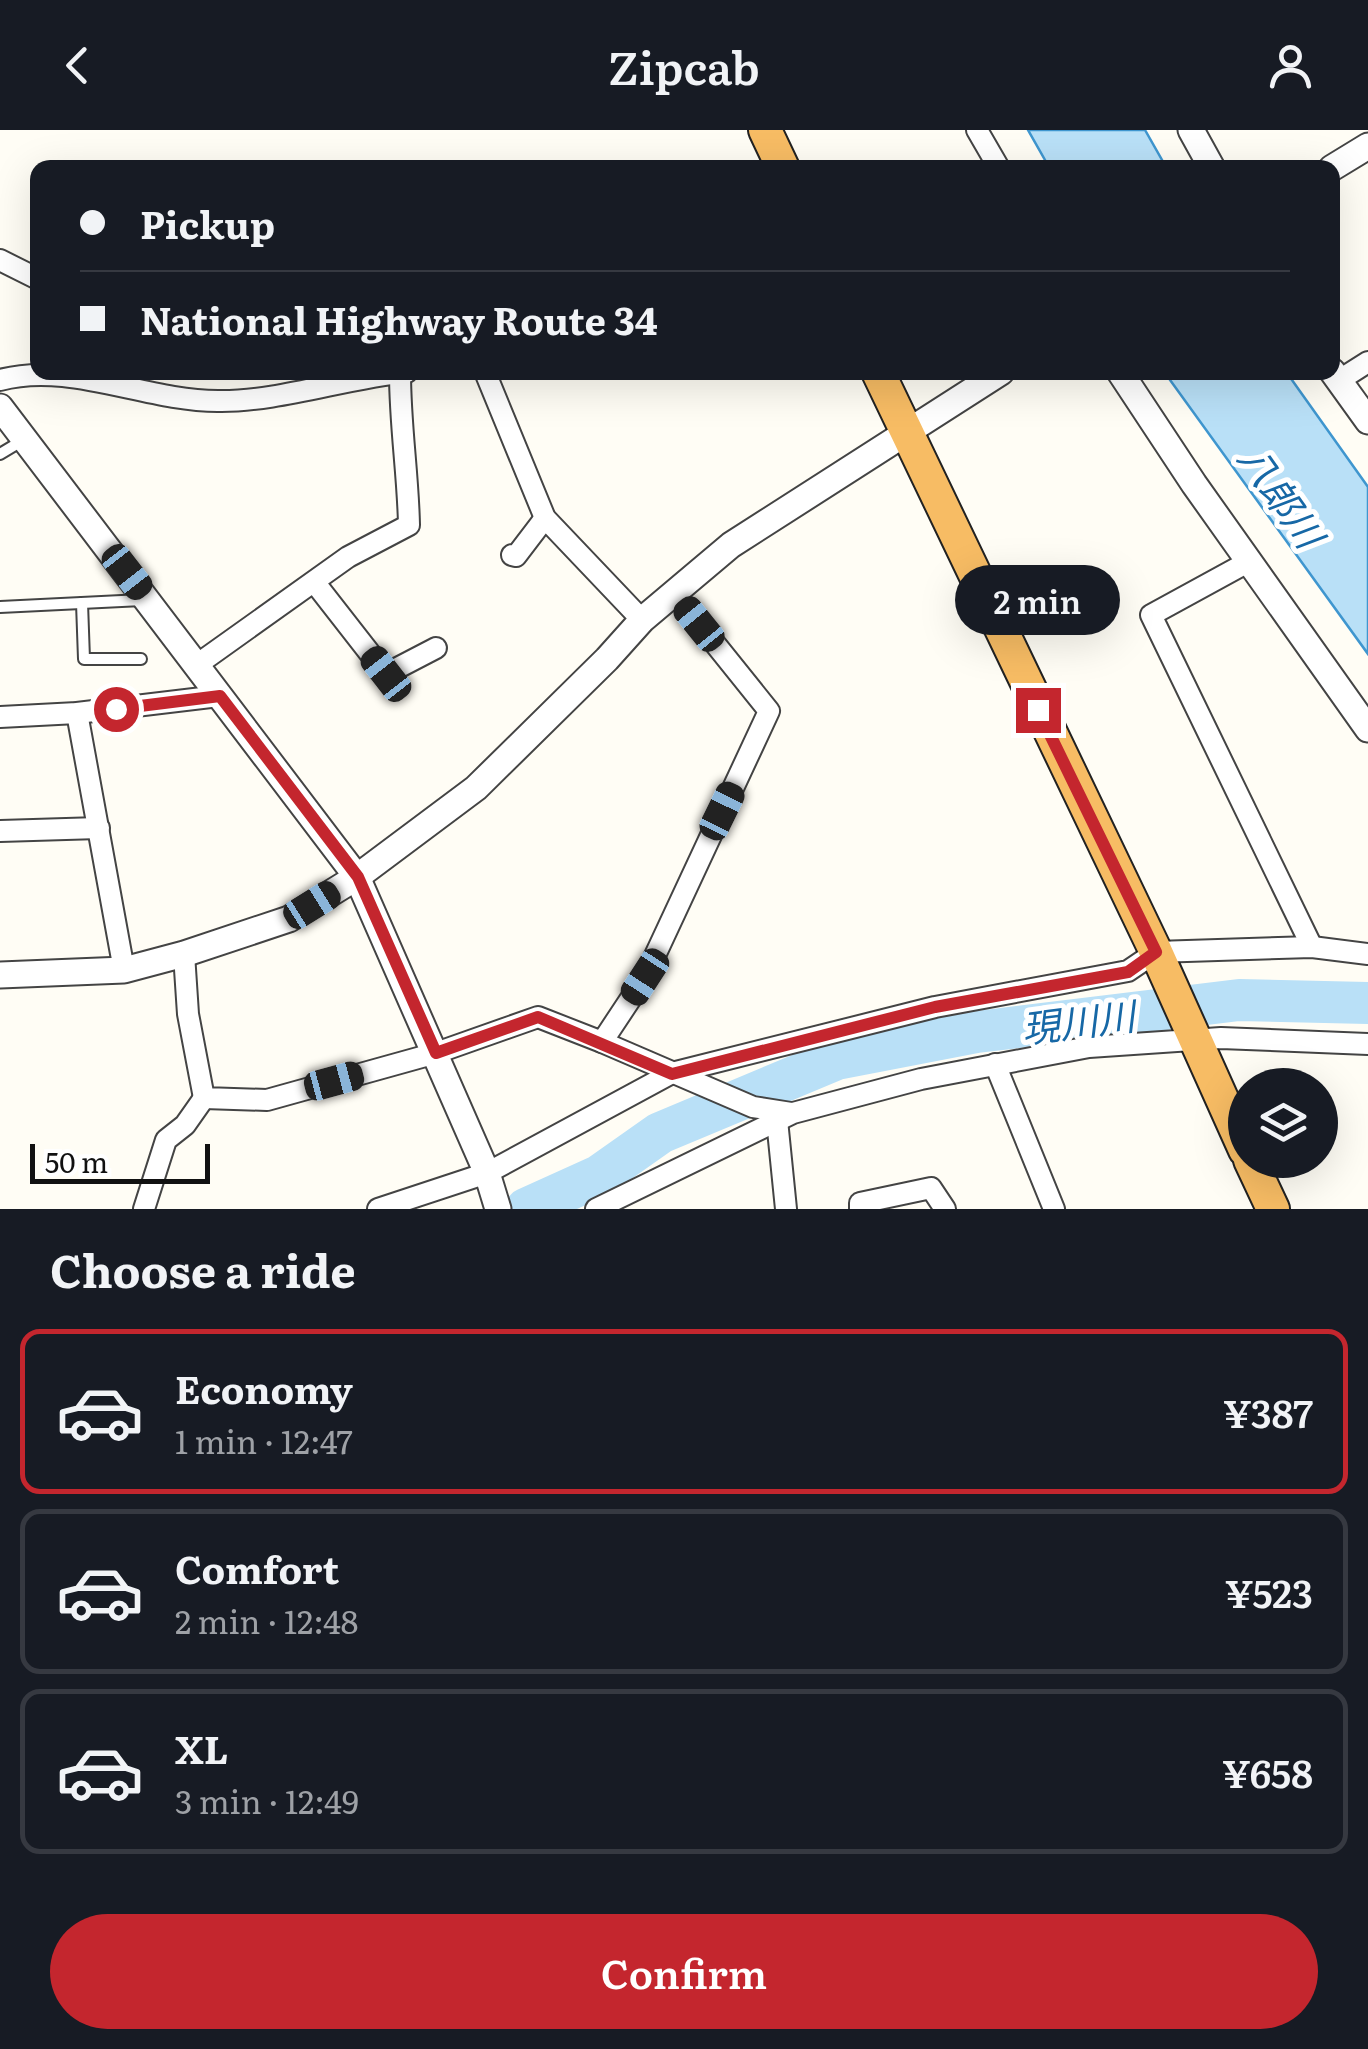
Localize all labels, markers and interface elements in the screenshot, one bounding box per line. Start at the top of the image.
text: Zipcab [608,32,760,99]
icon: back [50,38,105,93]
icon: person [1263,38,1318,93]
text: Pickup [140,194,275,251]
text: National Highway Route 34 [140,290,658,347]
water label: 八郎川 [1227,432,1341,561]
car [97,539,157,605]
callout: 2 min [956,565,1120,635]
text: 2 min [994,576,1081,624]
car [668,591,730,657]
car [356,641,416,707]
route start [94,687,139,732]
route end [1016,688,1061,733]
car [695,777,749,845]
car [279,876,345,934]
car [616,944,674,1010]
water label: 現川川 [1018,984,1142,1055]
car [301,1059,367,1103]
map controls [1228,1068,1338,1178]
button: layers [1228,1068,1338,1178]
scale bar [30,1139,210,1184]
text: 50 m [45,1140,108,1182]
text: Choose a ride [50,1235,356,1302]
text: Economy [175,1359,353,1416]
icon: car [55,1367,145,1457]
text: ¥387 [1223,1383,1313,1440]
text: 1 min · 12:47 [175,1416,353,1464]
text: Comfort [175,1539,339,1596]
icon: car [55,1547,145,1637]
text: ¥523 [1225,1563,1313,1620]
text: 2 min · 12:48 [175,1596,359,1644]
text: XL [175,1719,228,1776]
icon: car [55,1727,145,1817]
text: ¥658 [1222,1743,1313,1800]
text: 3 min · 12:49 [175,1776,359,1824]
button: Confirm [50,1914,1318,2029]

